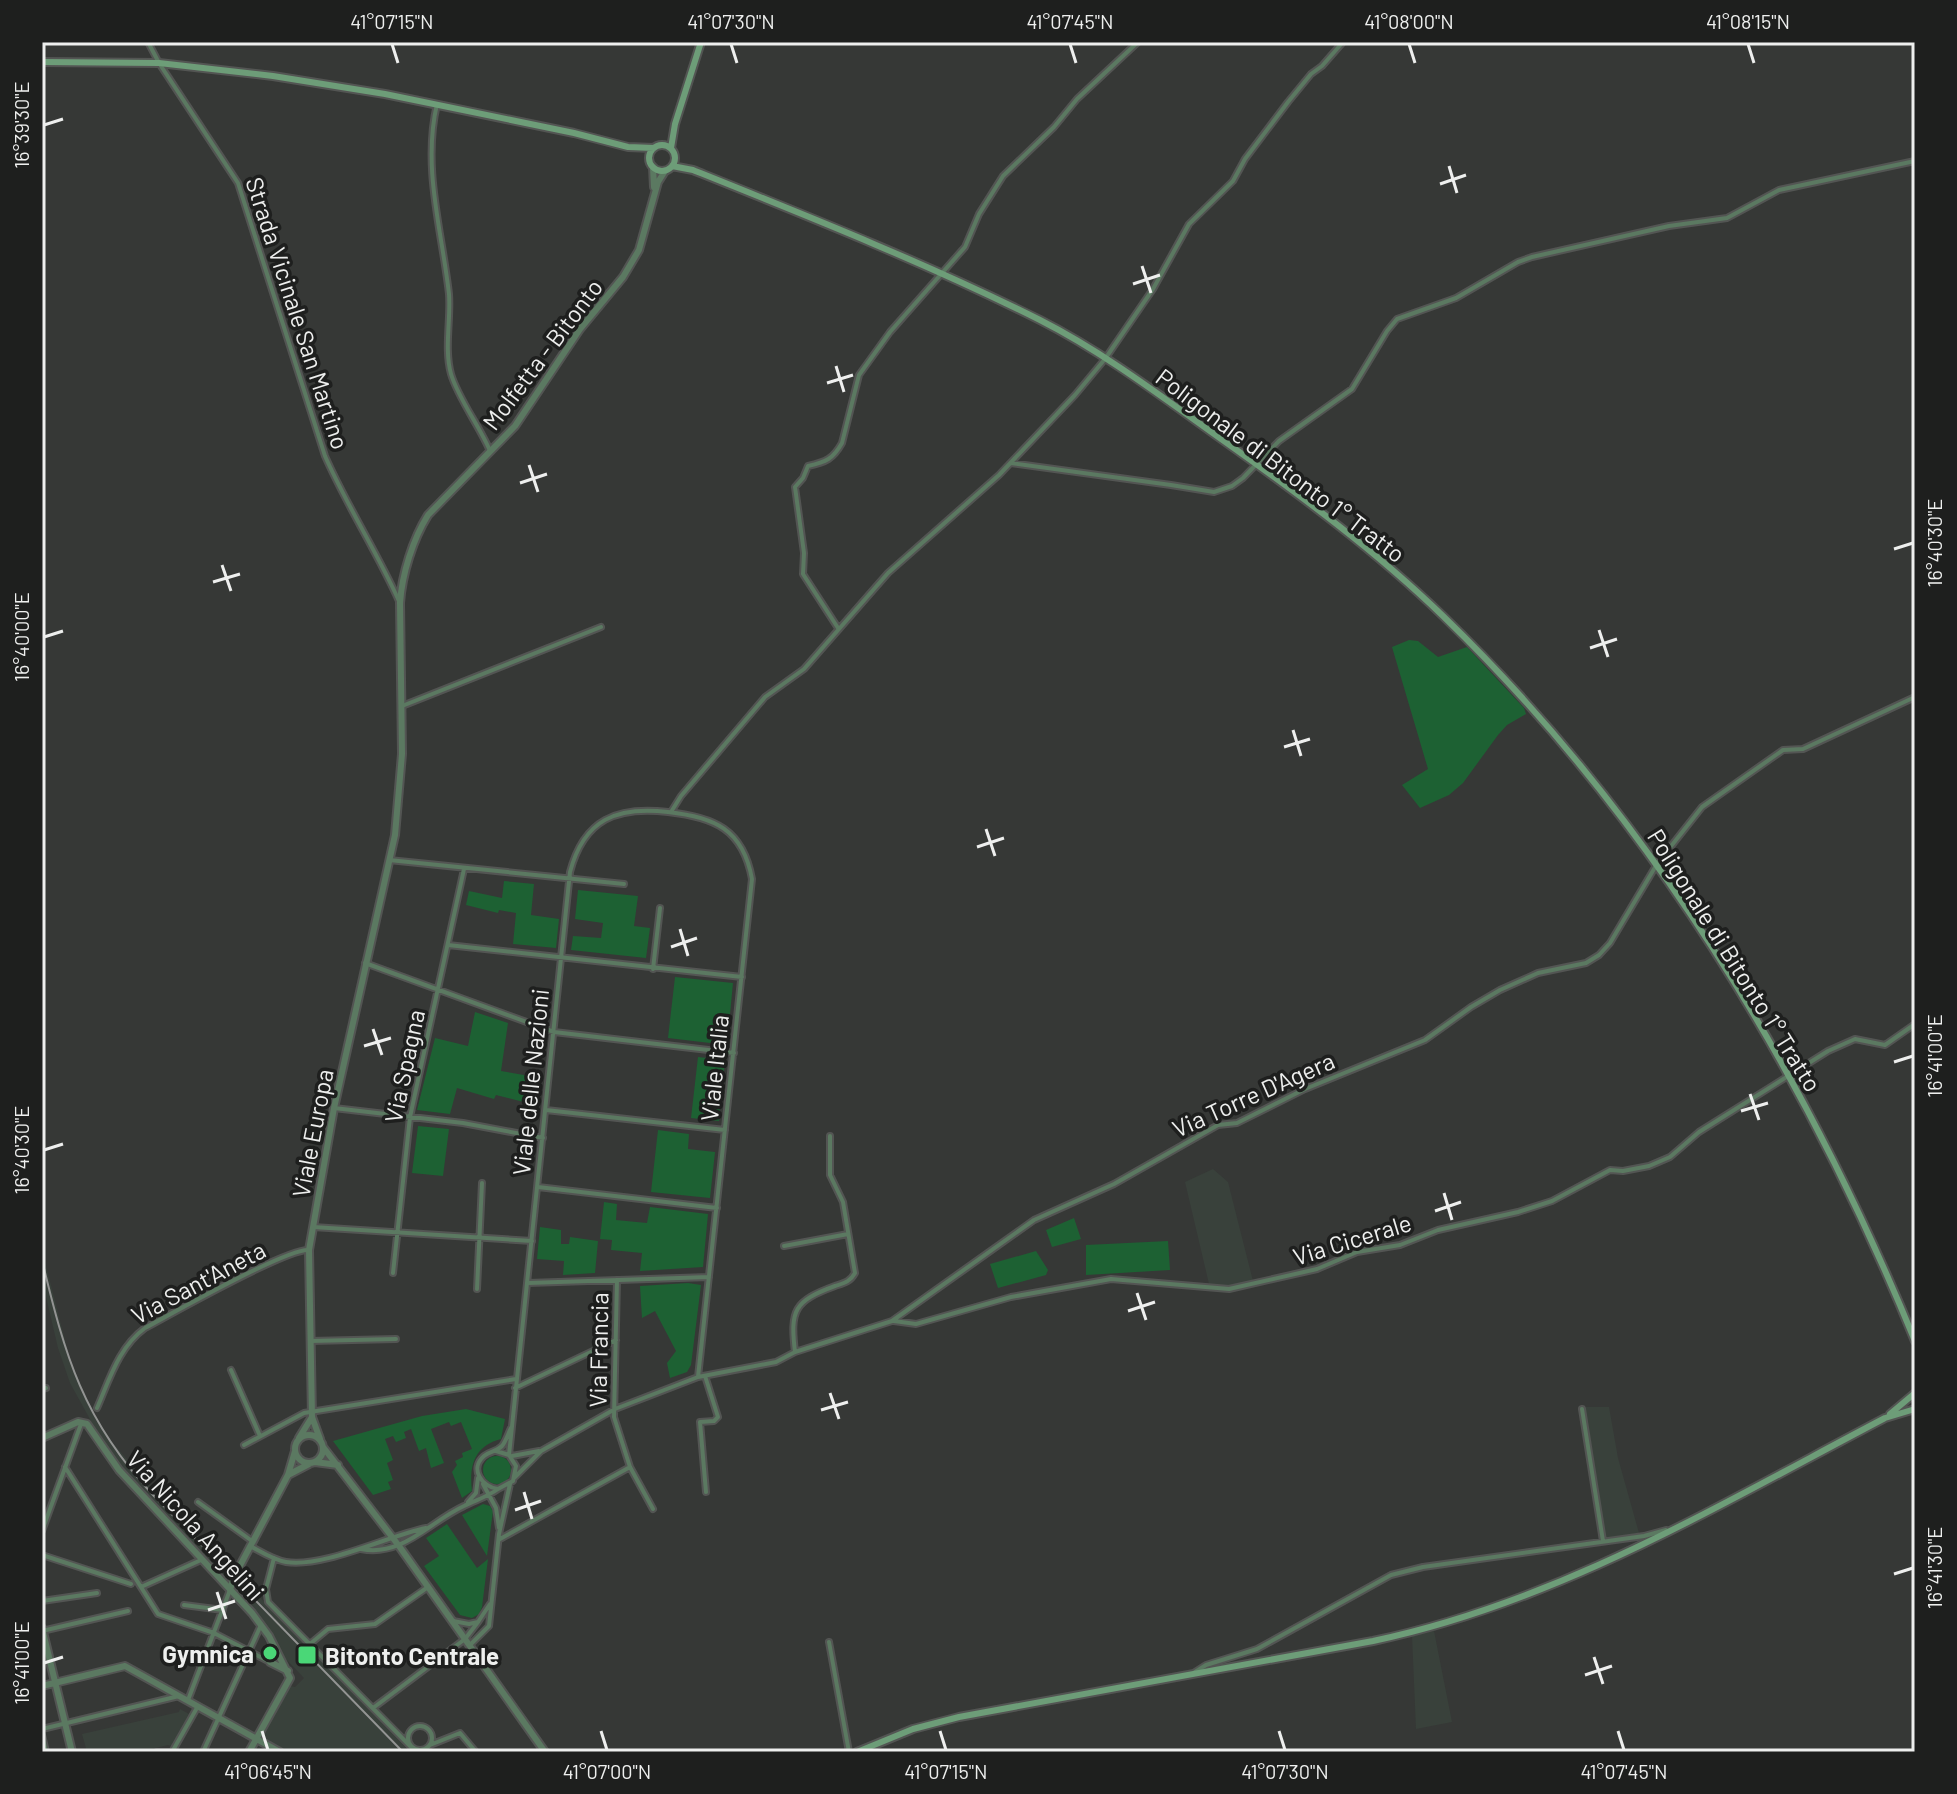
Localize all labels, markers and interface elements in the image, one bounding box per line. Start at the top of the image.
text: 41°07'15"N [350,9,434,33]
text: 41°07'30"N [687,9,775,33]
text: 41°07'45"N [1026,9,1114,33]
text: 41°08'00"N [1364,9,1454,33]
text: 41°08'15"N [1706,9,1790,33]
text: 16°39'30"E [9,81,33,169]
street label: Strada Vicinale San Martino [240,173,356,453]
street label: Molfetta - Bitonto [476,273,608,435]
street label: Poligonale di Bitonto 1° Tratto [1151,362,1411,568]
text: 16°40'30"E [1922,499,1946,587]
text: 16°40'00"E [9,592,33,682]
street label: Poligonale di Bitonto 1° Tratto [1642,823,1828,1097]
street label: Viale delle Nazioni [506,987,554,1177]
street label: Via Spagna [378,1007,430,1125]
street label: Viale Italia [694,1013,734,1123]
text: 16°41'00"E [1922,1014,1946,1098]
street label: Via Torre D'Agera [1167,1045,1339,1143]
street label: Viale Europa [285,1066,339,1200]
text: 16°40'30"E [9,1106,33,1194]
street label: Via Cicerale [1289,1207,1415,1271]
street label: Via Sant'Aneta [126,1234,270,1330]
street label: Via Francia [582,1292,614,1408]
street label: Via Nicola Angelini [121,1444,271,1606]
text: 16°41'30"E [1922,1527,1946,1609]
text: 16°41'00"E [9,1621,33,1705]
place label: Gymnica [162,1639,254,1668]
place label: Bitonto Centrale [325,1641,499,1670]
marker: Gymnica [261,1644,279,1662]
marker: Bitonto Centrale [296,1644,318,1666]
text: 41°06'45"N [224,1759,312,1783]
text: 41°07'00"N [563,1759,651,1783]
text: 41°07'15"N [904,1759,988,1783]
text: 41°07'30"N [1241,1759,1329,1783]
text: 41°07'45"N [1580,1759,1668,1783]

